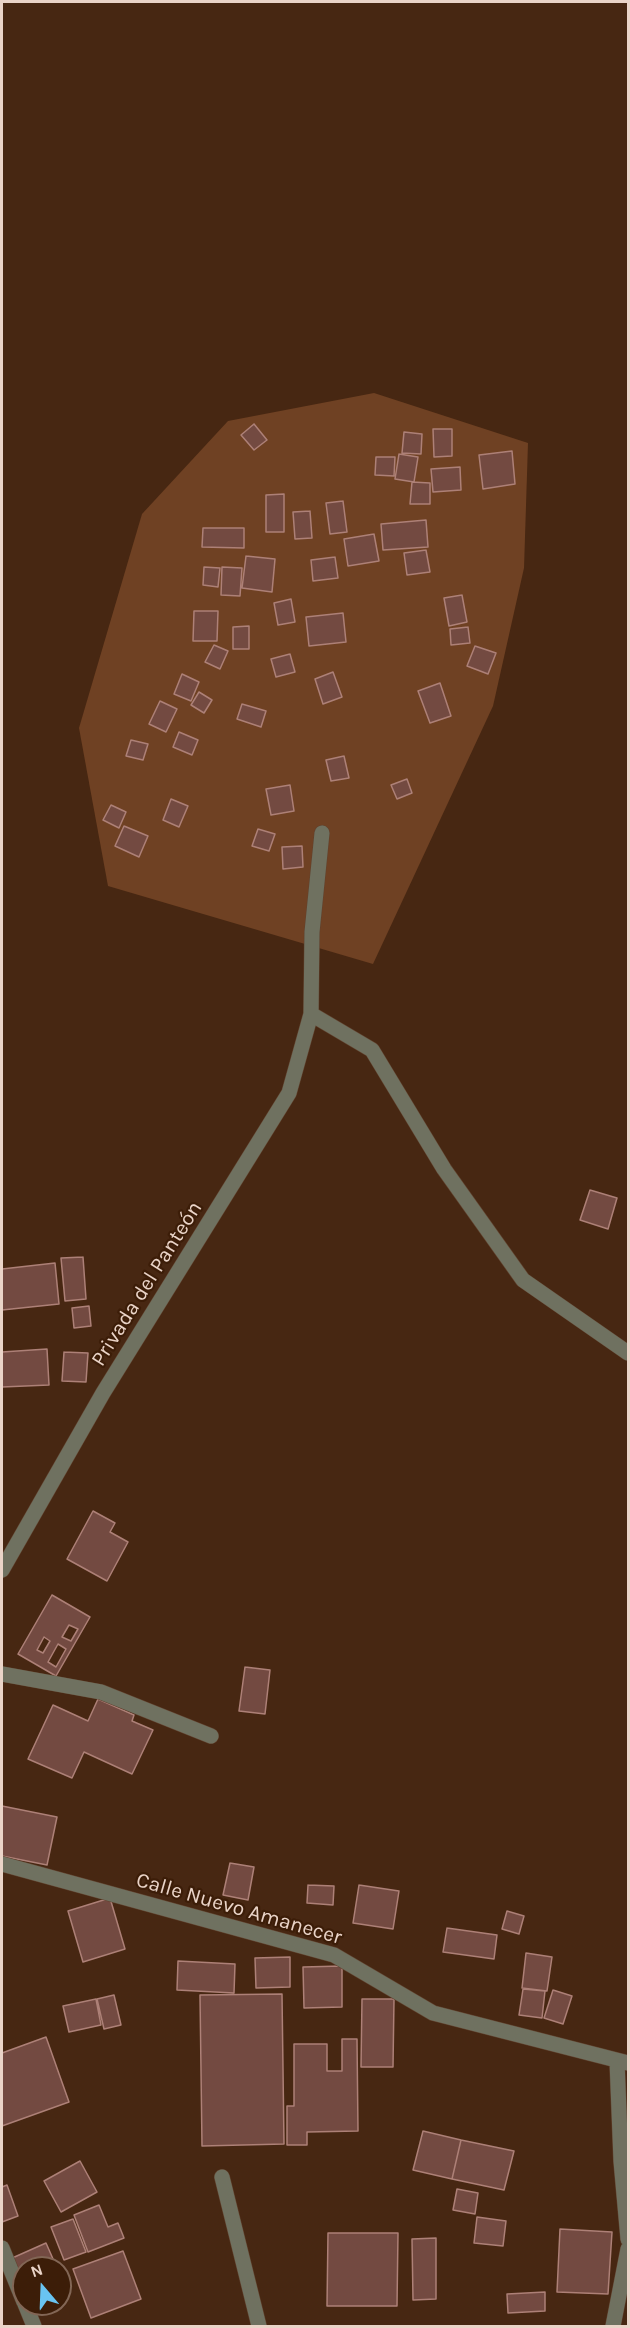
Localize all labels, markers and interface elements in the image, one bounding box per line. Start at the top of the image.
street label: Privada del Panteón [86,1197,208,1371]
street label: Calle Nuevo Amanecer [133,1868,345,1950]
north arrow [12,2256,72,2316]
text: N [28,2260,45,2281]

